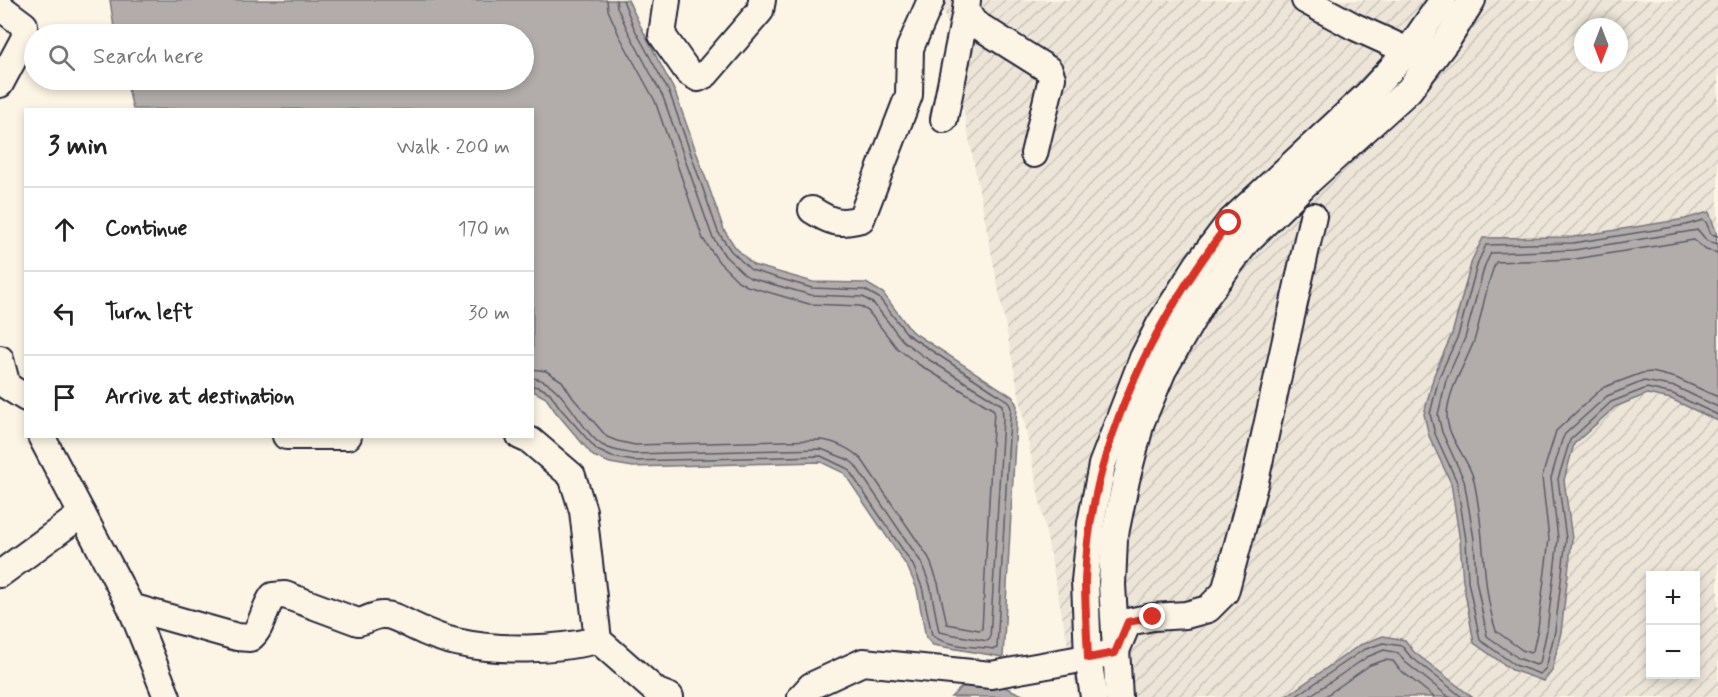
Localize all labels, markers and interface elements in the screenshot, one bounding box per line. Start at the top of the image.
north arrow [1574,18,1628,72]
search box [24,24,534,90]
icon: search [45,41,78,74]
text: Search here [93,43,204,71]
text: 3 min [48,130,108,164]
text: Walk · 200 m [397,134,510,161]
route start [1215,209,1241,235]
icon: ahead [48,213,81,246]
text: Continue [105,215,187,243]
text: 170 m [458,216,510,243]
icon: left [48,297,81,330]
text: Turn left [105,299,193,327]
text: 30 m [468,300,510,327]
icon: arrive [48,381,81,414]
text: Arrive at destination [105,383,295,411]
map controls [1646,571,1700,679]
button: + [1646,571,1700,625]
route end [1139,603,1165,629]
button: − [1646,625,1700,679]

